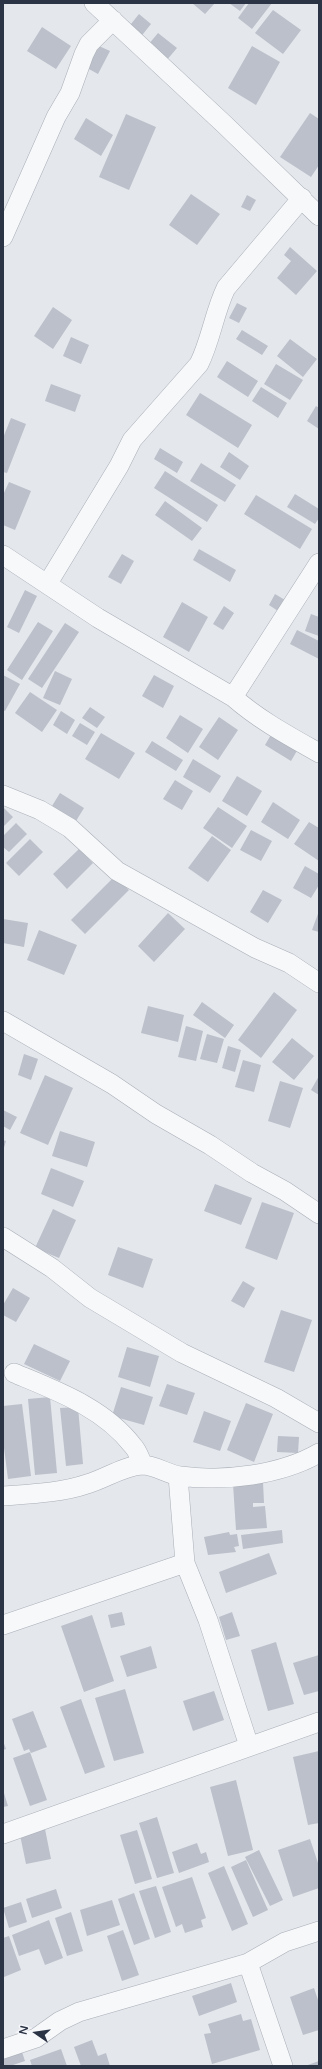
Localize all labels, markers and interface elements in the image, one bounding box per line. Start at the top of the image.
north arrow [16,2013,56,2053]
text: N [16,2024,31,2036]

